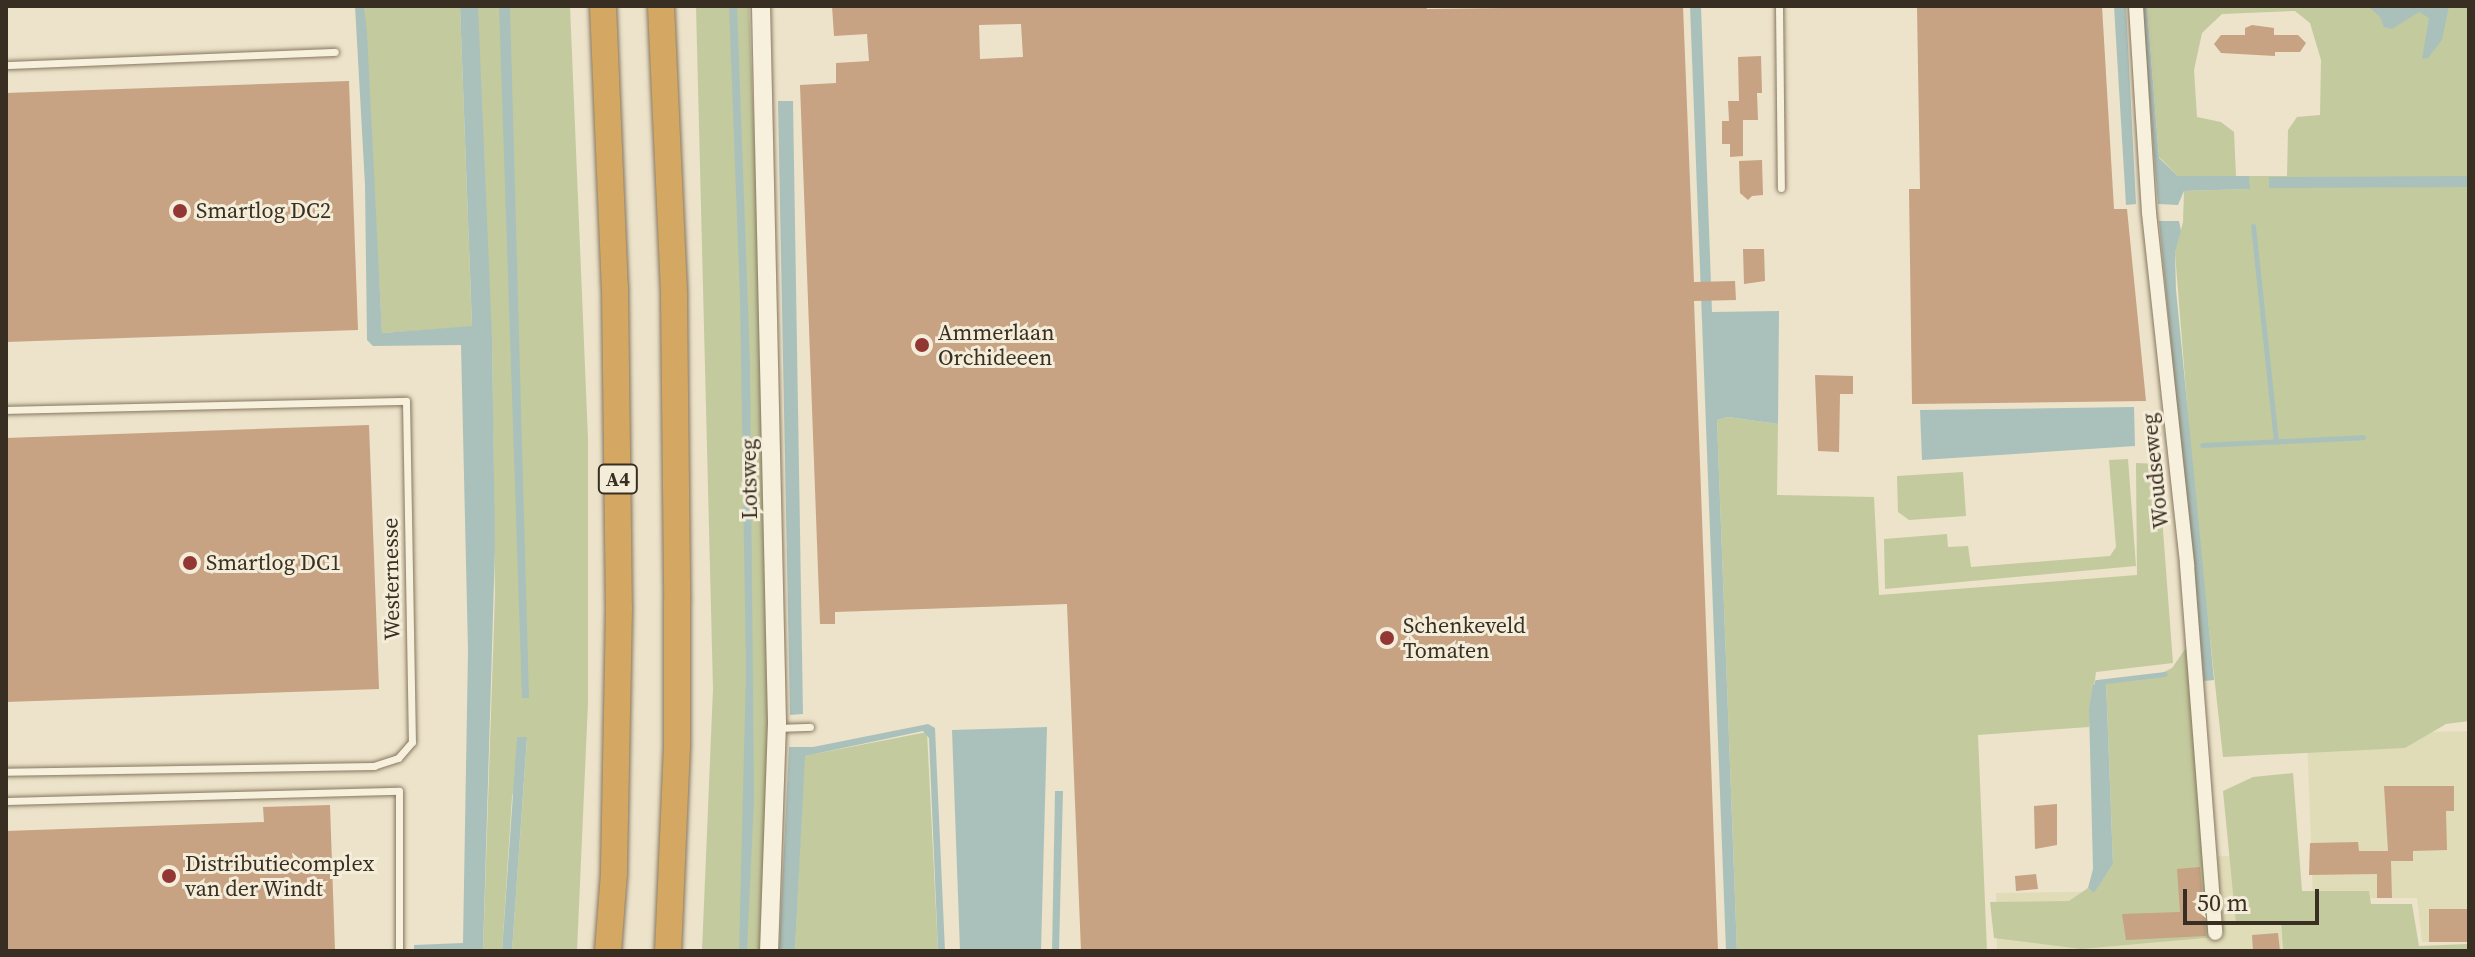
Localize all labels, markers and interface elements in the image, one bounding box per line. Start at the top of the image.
place label: Smartlog DC2 [196,198,331,224]
marker: Smartlog DC2 [171,202,189,220]
place label: Ammerlaan Orchideeen [938,319,1054,370]
marker: Ammerlaan Orchideeen [913,336,931,354]
street label: Woudseweg [2136,412,2174,530]
street label: Lotsweg [735,438,763,520]
road number: A4 [596,463,640,495]
street label: Westernesse [377,517,405,641]
place label: Smartlog DC1 [206,550,341,576]
marker: Smartlog DC1 [181,554,199,572]
place label: Schenkeveld Tomaten [1403,612,1526,664]
marker: Schenkeveld Tomaten [1378,629,1396,647]
place label: Distributiecomplex van der Windt [185,850,374,902]
marker: Distributiecomplex van der Windt [160,867,178,885]
scale bar [2187,873,2323,923]
text: 50 m [2197,886,2248,919]

